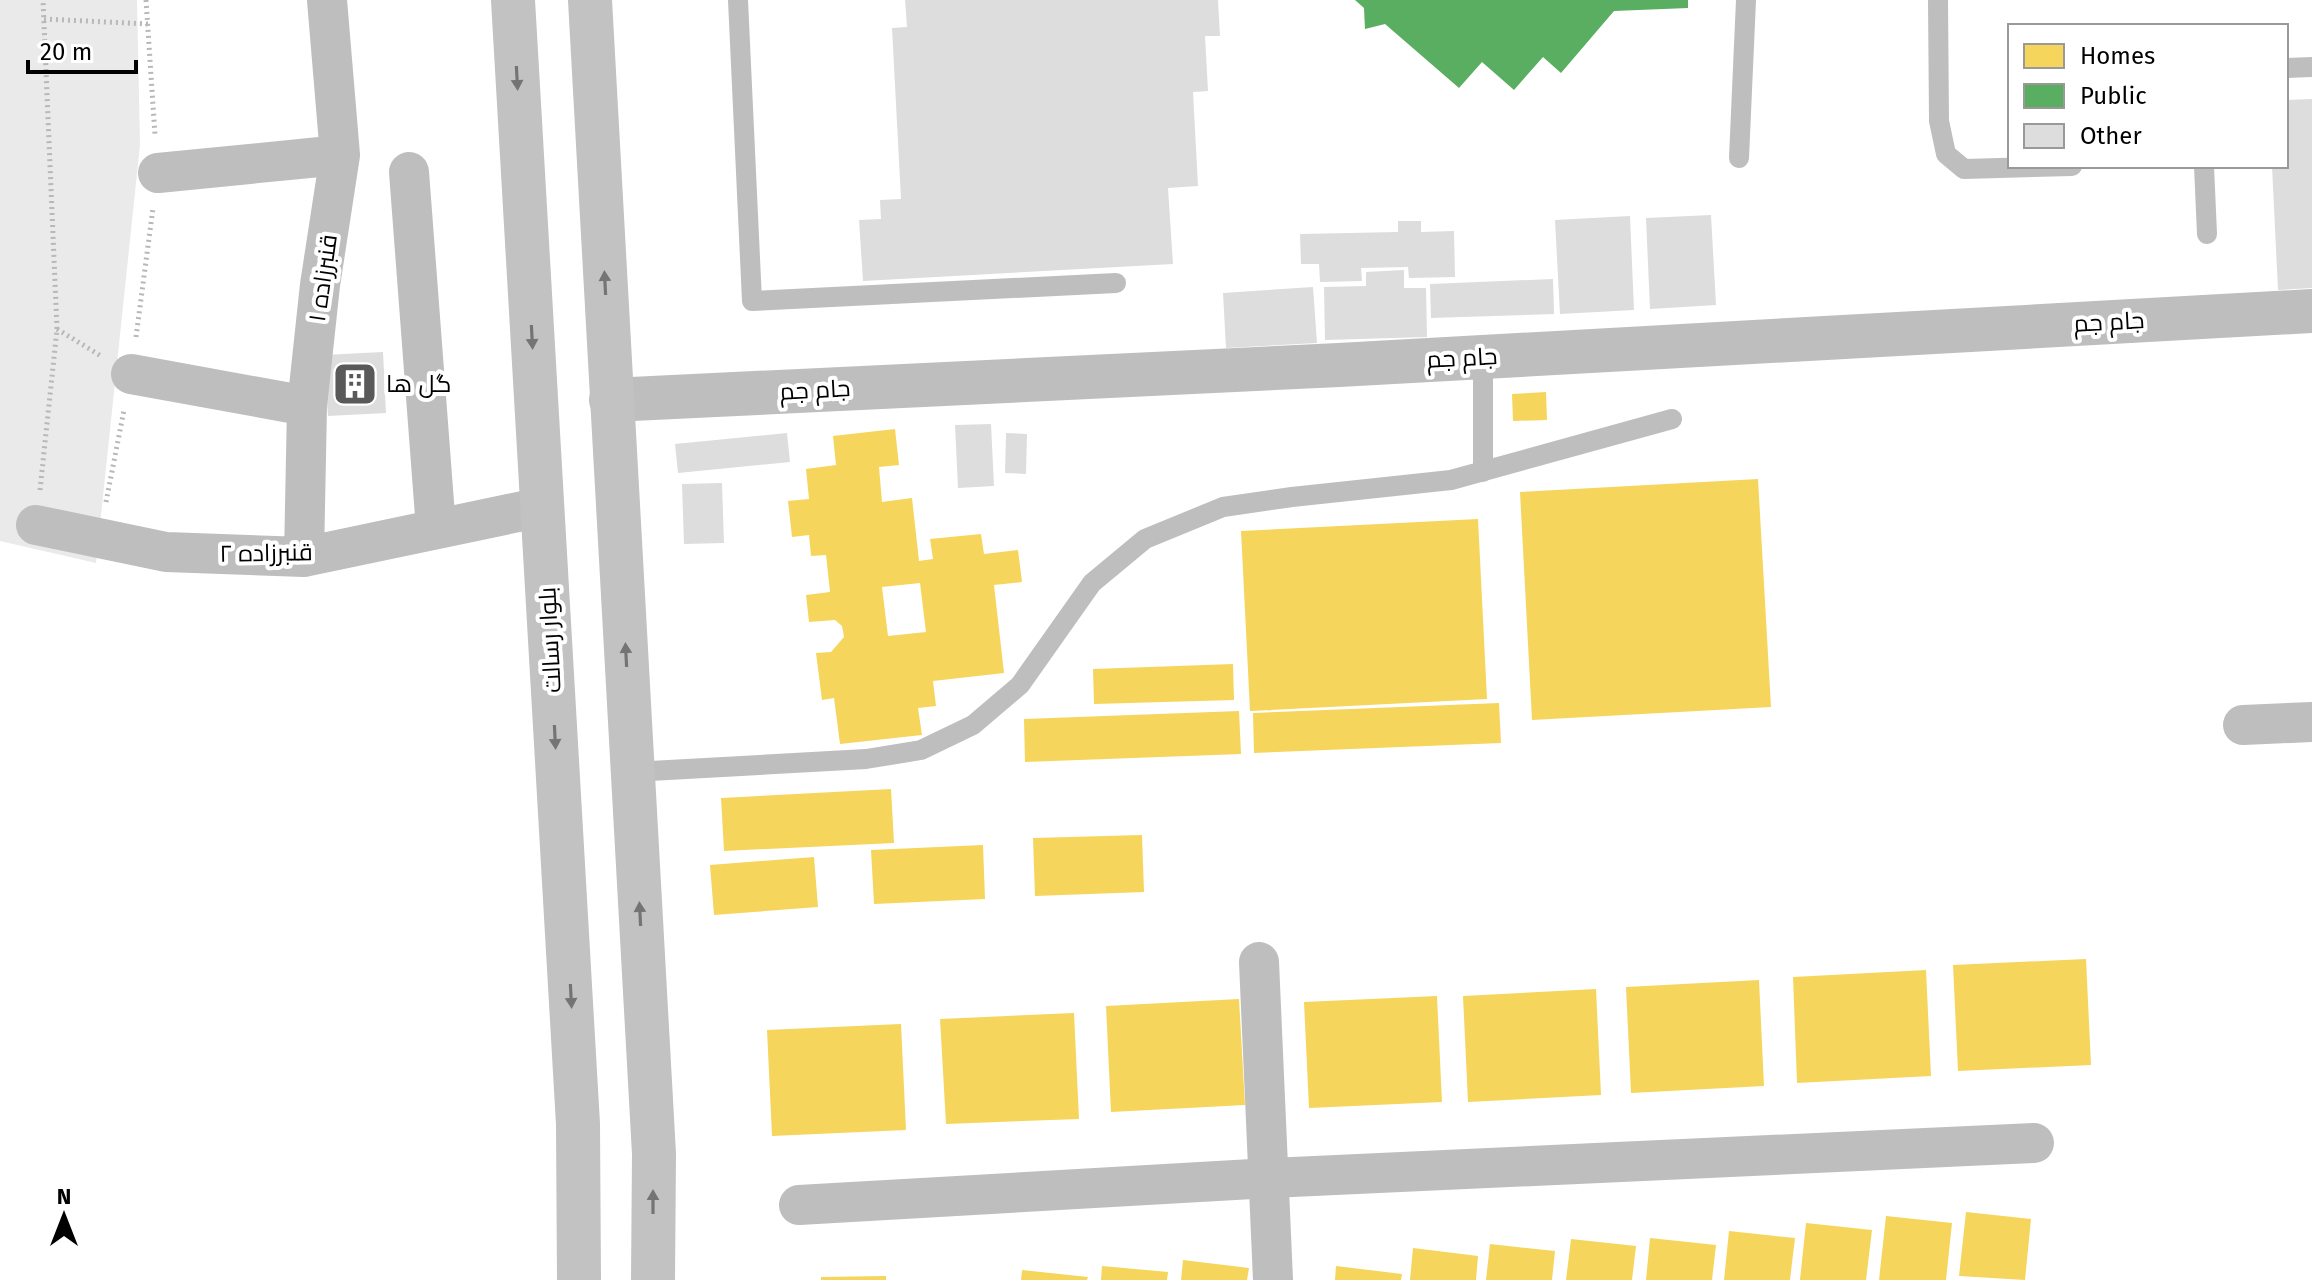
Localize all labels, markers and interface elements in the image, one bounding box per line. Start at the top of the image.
scale bar [28,24,136,74]
legend [2008,24,2288,168]
text: 20 m [40,38,92,66]
text: Homes [2080,42,2155,70]
one-way arrow [511,66,524,91]
text: Public [2080,82,2147,110]
text: Other [2080,122,2142,150]
street label: قنبرزاده ۱ [303,232,343,324]
one-way arrow [598,270,611,295]
street label: جام جم [2073,306,2145,340]
one-way arrow [526,325,539,350]
street label: جام جم [1426,342,1498,376]
building icon: گل ها [331,360,379,408]
place label: گل ها [386,370,452,398]
street label: جام جم [779,374,851,408]
street label: قنبرزاده ۲ [219,538,313,568]
street label: بلوار رسالت [533,586,567,694]
one-way arrow [619,642,632,667]
one-way arrow [549,725,562,750]
one-way arrow [633,901,646,926]
one-way arrow [564,984,577,1009]
north arrow [24,1176,104,1256]
text: N [57,1183,71,1210]
one-way arrow [647,1189,660,1214]

